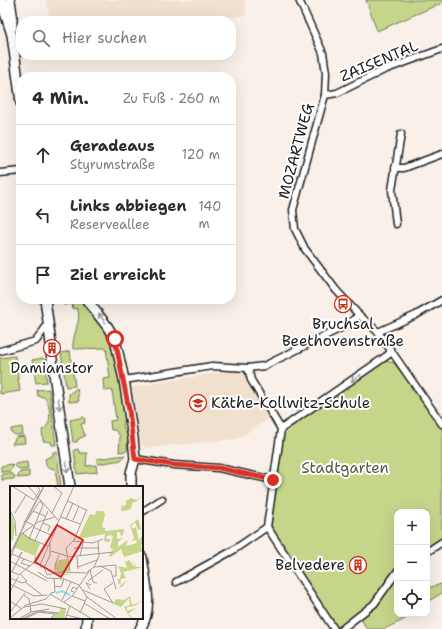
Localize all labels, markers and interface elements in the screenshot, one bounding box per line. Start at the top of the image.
search box [16,16,236,60]
icon: search [30,27,52,49]
text: Hier suchen [62,28,147,48]
street label: ZAISENTAL [337,36,421,86]
text: 4 Min. [32,87,89,109]
text: Zu Fuß · 260 m [123,90,220,107]
street label: MOZARTWEG [274,101,318,201]
text: Geradeaus [70,136,155,156]
icon: ahead [32,144,54,166]
text: 120 m [182,146,220,163]
text: Styrumstraße [70,156,155,173]
text: Links abbiegen [70,196,186,216]
text: 140 m [198,198,221,232]
icon: left [32,204,54,226]
text: Reserveallee [70,216,150,233]
icon: arrive [32,264,54,286]
text: Ziel erreicht [70,265,166,285]
bus stop icon: Bruchsal Beethovenstraße [333,294,353,314]
one-way arrow [98,313,106,324]
place label: Bruchsal Beethovenstraße [282,314,404,351]
route start [106,330,124,348]
building icon: Damianstor [42,338,62,358]
place label: Damianstor [10,358,94,378]
one-way arrow [351,374,362,382]
school or university icon: Käthe-Kollwitz-Schule [188,393,208,413]
place label: Käthe-Kollwitz-Schule [211,393,370,413]
one-way arrow [55,397,63,410]
park label: Stadtgarten [301,458,389,478]
one-way arrow [63,460,71,473]
route end [264,471,282,489]
inset map [10,486,143,619]
map controls [394,509,430,617]
button: + [394,509,430,545]
button: − [394,545,430,581]
place label: Belvedere [275,555,345,575]
building icon: Belvedere [348,555,368,575]
button: locate [394,581,430,617]

